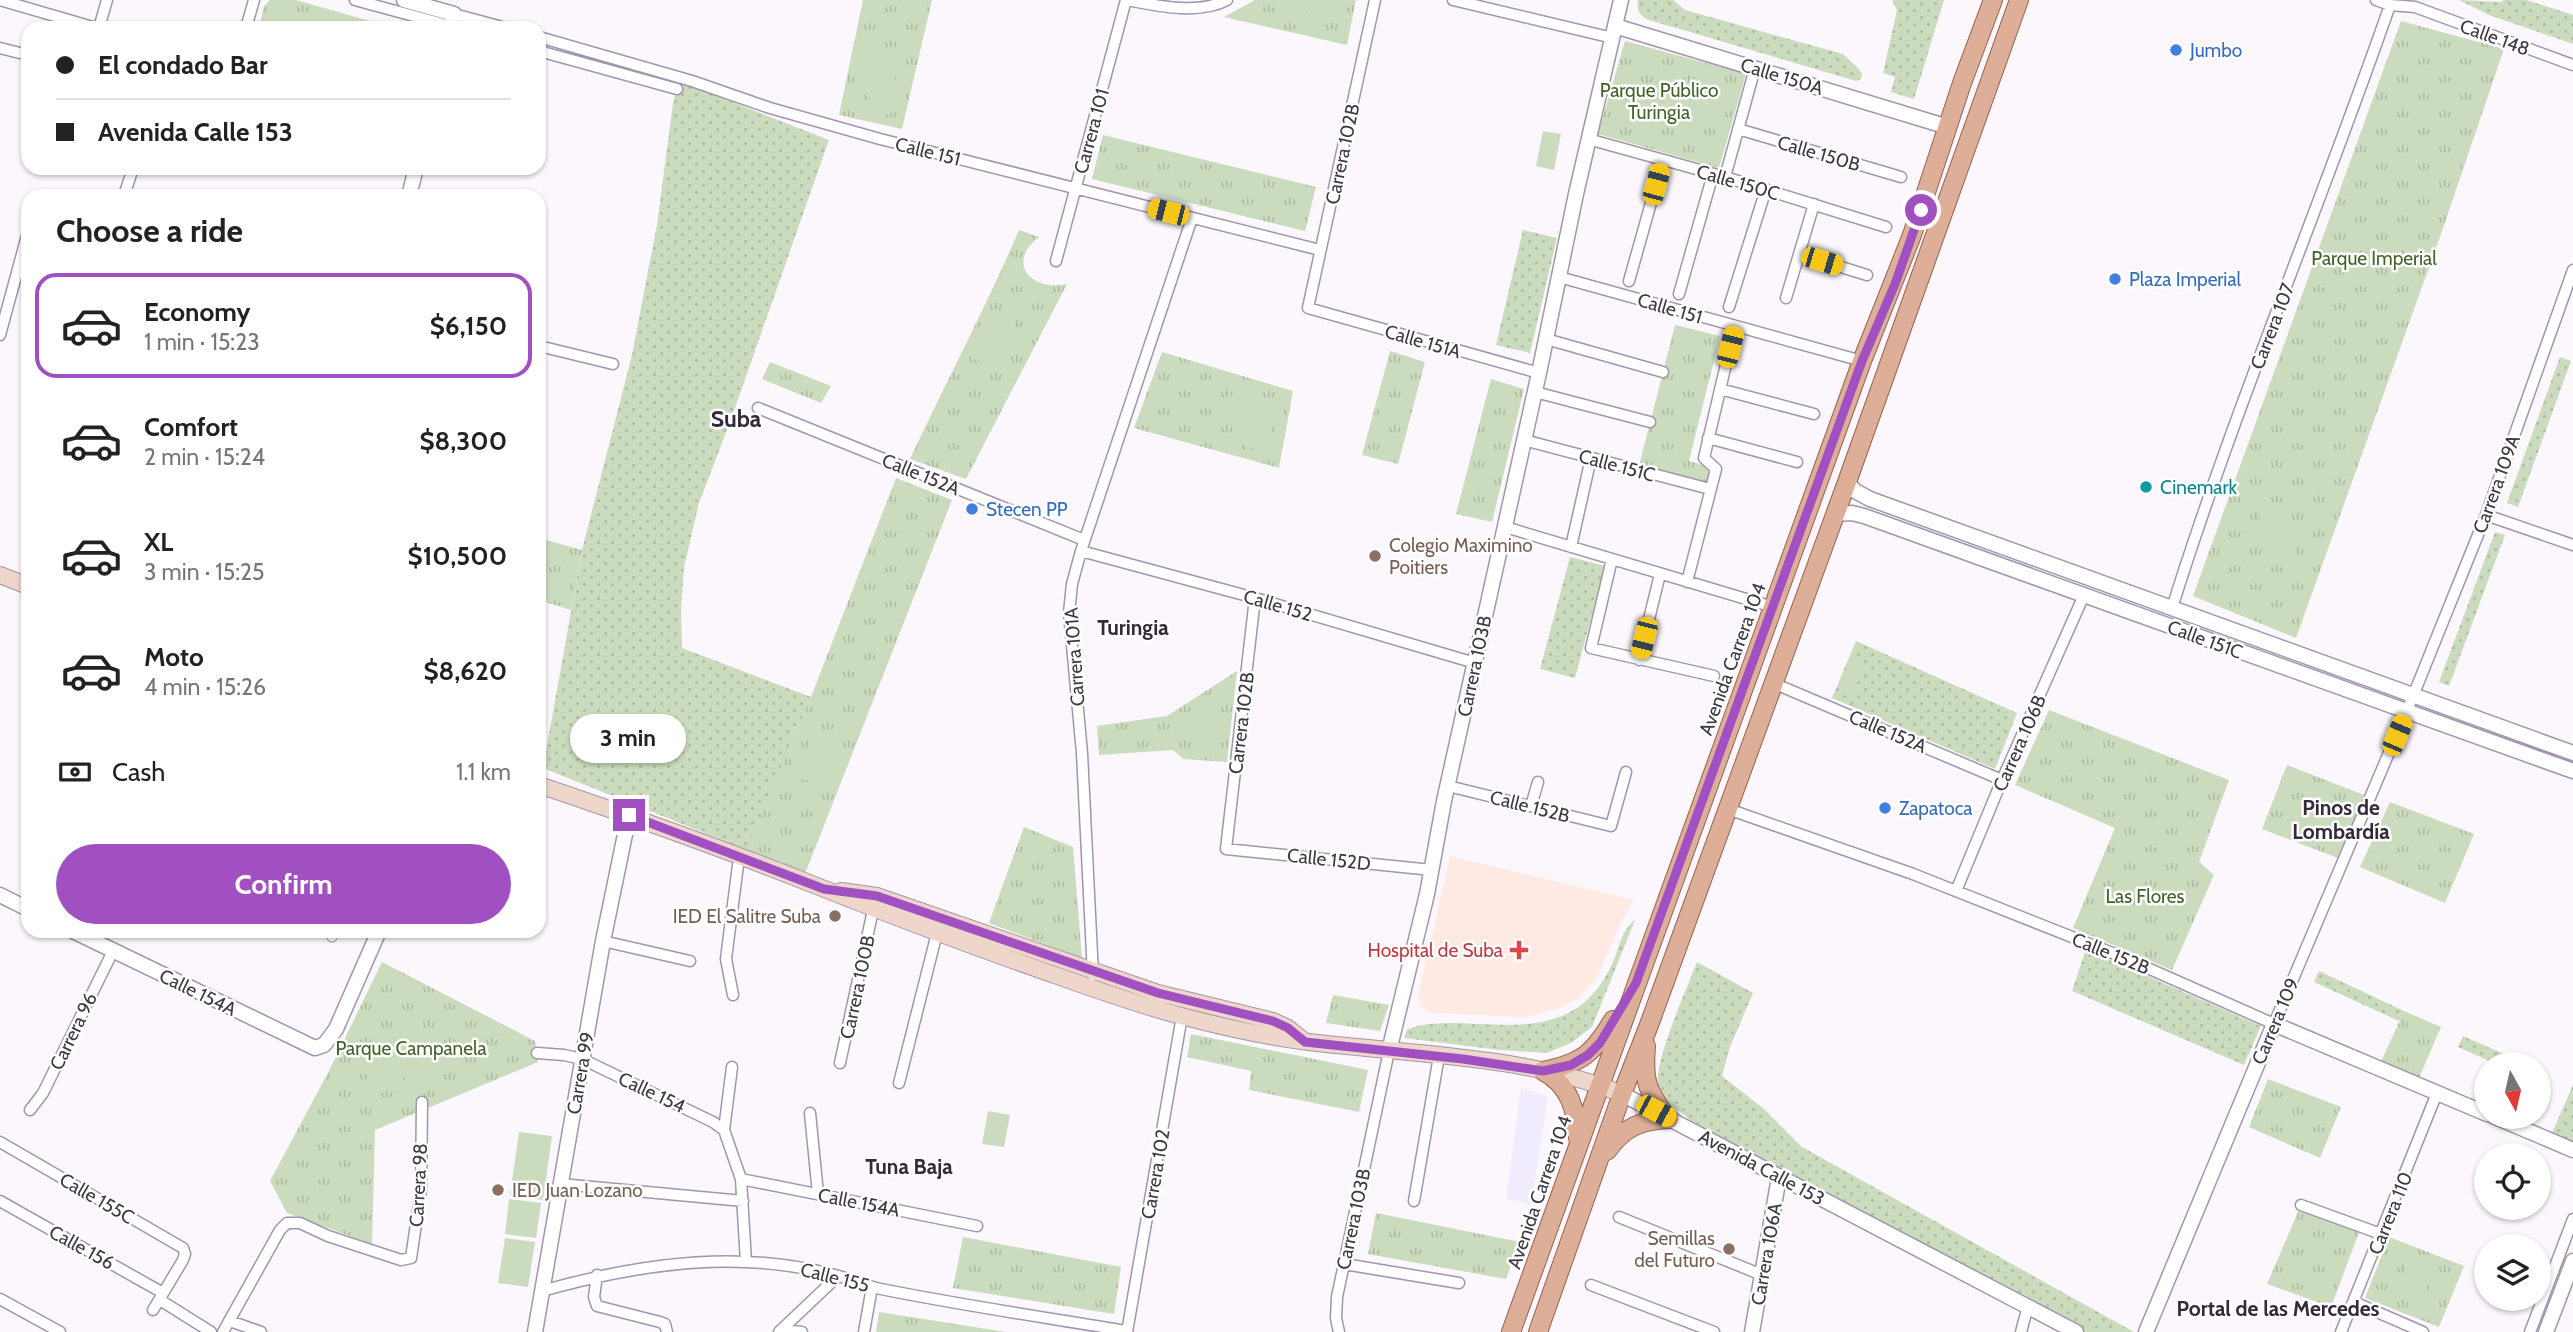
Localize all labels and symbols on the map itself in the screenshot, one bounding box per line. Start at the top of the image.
street label: Calle 148 [2457,14,2533,61]
place label: Jumbo [2189,39,2242,62]
marker: Jumbo [2168,42,2184,58]
street label: Calle 150A [1738,53,1826,100]
park label: Parque Público Turingia [1600,79,1718,124]
street label: Carrera 101 [1069,86,1114,176]
street label: Carrera 102B [1321,102,1364,207]
street label: Calle 150B [1775,131,1863,176]
street label: Calle 151 [893,132,963,171]
street label: Calle 150C [1694,160,1782,205]
car [1641,161,1672,207]
route start [1905,194,1937,226]
car [1146,197,1191,227]
car [1799,245,1846,277]
park label: Parque Imperial [2311,247,2437,270]
place label: Plaza Imperial [2129,268,2242,291]
marker: Plaza Imperial [2107,271,2123,287]
street label: Carrera 107 [2246,279,2300,372]
street label: Calle 151 [1635,288,1705,329]
street label: Calle 151A [1382,320,1464,363]
car [1715,324,1746,370]
district label: Suba [711,405,762,433]
street label: Carrera 109A [2468,432,2525,537]
street label: Calle 151C [1576,444,1658,487]
street label: Calle 152A [879,448,963,501]
place label: Cinemark [2160,476,2237,499]
marker: Cinemark [2138,479,2154,495]
place label: Stecen PP [986,498,1068,521]
marker: Stecen PP [964,501,980,517]
place label: Colegio Maximino Poitiers [1389,534,1533,579]
marker: Colegio Maximino Poitiers [1367,548,1383,564]
street label: Avenida Carrera 104 [1694,580,1771,739]
street label: Calle 152 [1241,585,1315,626]
street label: Carrera 101A [1060,607,1089,707]
street label: Carrera 103B [1453,613,1496,719]
district label: Turingia [1097,615,1169,640]
car [1629,615,1660,661]
street label: Calle 151C [2164,615,2246,664]
street label: Carrera 102B [1224,671,1259,775]
street label: Carrera 106B [1988,691,2051,795]
street label: Calle 152A [1846,705,1930,758]
car [2380,712,2415,758]
callout: 3 min [571,714,687,762]
street label: Calle 152B [1488,785,1572,827]
district label: Pinos de Lombardía [2292,795,2390,844]
place label: Zapatoca [1899,797,1972,820]
route end [613,799,645,831]
marker: Zapatoca [1877,800,1893,816]
street label: Calle 152D [1286,844,1372,875]
park label: Las Flores [2106,885,2185,908]
place label: IED El Salitre Suba [673,905,821,928]
marker: IED El Salitre Suba [827,908,843,924]
street label: Calle 152B [2069,928,2153,979]
street label: Carrera 100B [835,933,880,1041]
place label: Hospital de Suba [1367,939,1503,962]
marker: Hospital de Suba [1509,940,1529,960]
street label: Calle 154A [156,964,240,1021]
street label: Carrera 109 [2247,974,2304,1068]
street label: Carrera 96 [45,989,102,1074]
street label: Carrera 99 [562,1030,599,1116]
park label: Parque Campanela [335,1037,487,1060]
north arrow [2474,1052,2552,1129]
street label: Calle 154 [615,1067,689,1118]
car [1633,1092,1680,1130]
street label: Avenida Carrera 104 [1502,1113,1576,1272]
street label: Avenida Calle 153 [1695,1125,1829,1210]
street label: Carrera 102 [1136,1127,1175,1221]
street label: Carrera 98 [405,1143,432,1228]
district label: Tuna Baja [865,1154,953,1179]
street label: Carrera 103B [1332,1166,1375,1272]
street label: Calle 155C [55,1168,138,1229]
street label: Carrera 110 [2363,1168,2417,1258]
place label: IED Juan Lozano [512,1179,643,1202]
marker: IED Juan Lozano [490,1182,506,1198]
street label: Calle 154A [816,1183,902,1222]
street label: Carrera 106A [1746,1201,1787,1307]
street label: Calle 156 [45,1220,118,1275]
place label: Semillas del Futuro [1634,1227,1715,1272]
marker: Semillas del Futuro [1721,1241,1737,1257]
street label: Calle 155 [798,1258,872,1297]
district label: Portal de las Mercedes [2177,1296,2380,1321]

